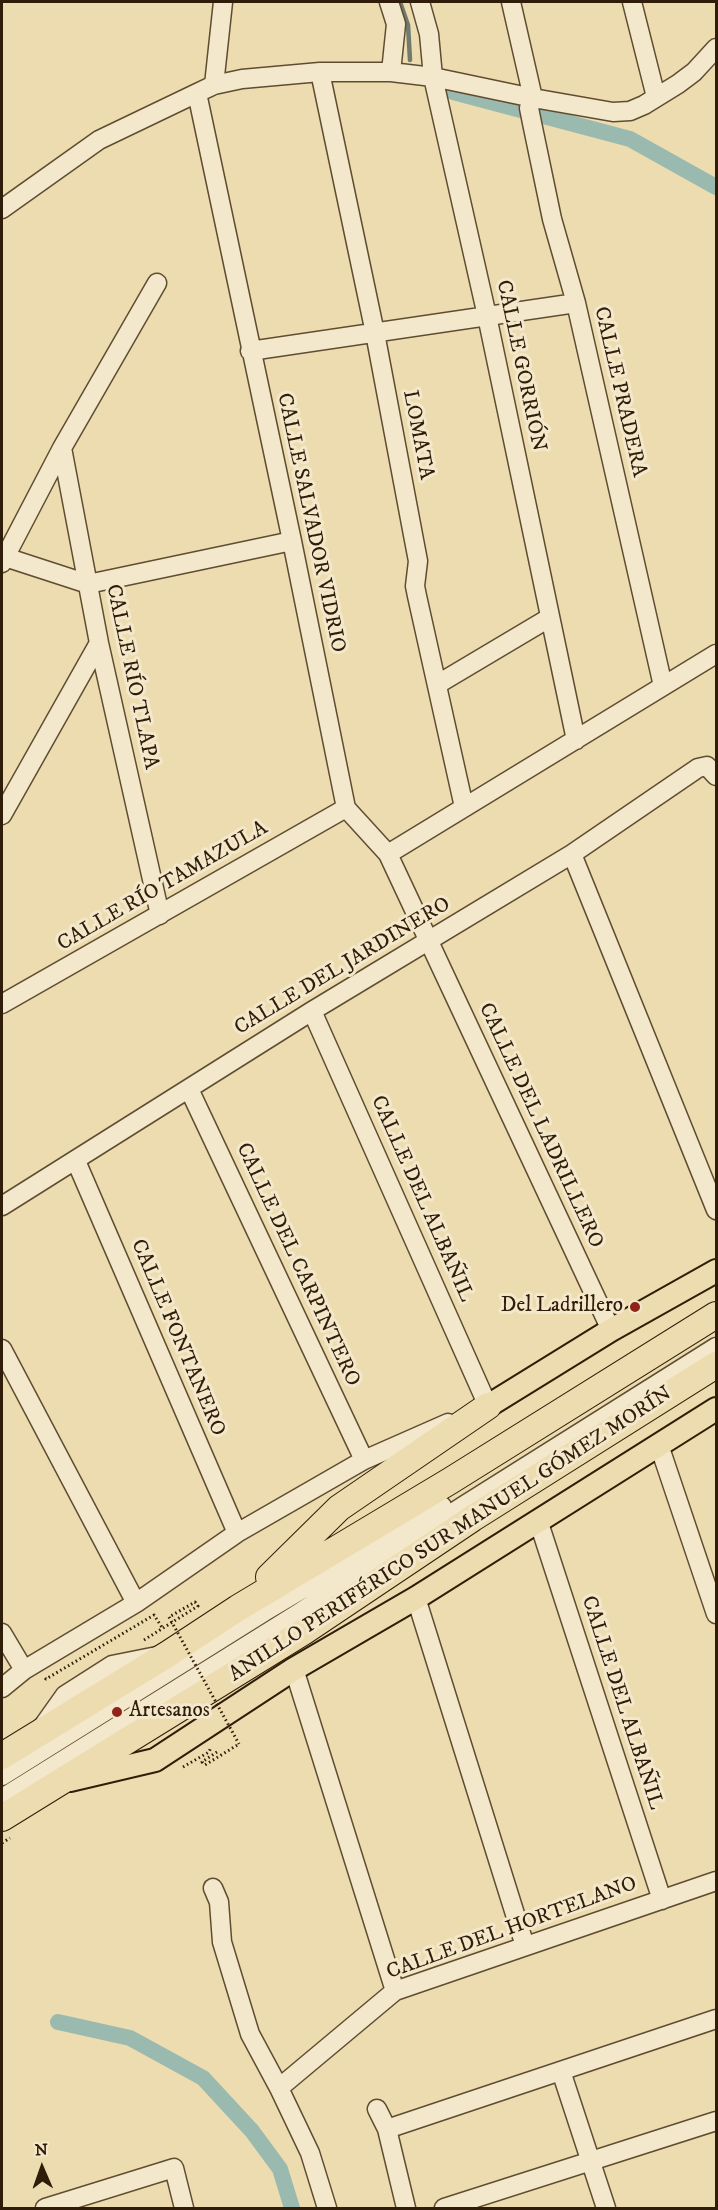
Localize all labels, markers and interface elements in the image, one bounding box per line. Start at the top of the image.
street label: CALLE GORRIÓN [490,278,550,454]
street label: CALLE PRADERA [587,304,651,480]
street label: LOMATA [396,388,438,482]
street label: CALLE SALVADOR VIDRIO [270,391,350,655]
street label: CALLE RÍO TLAPA [99,582,163,772]
street label: CALLE RÍO TAMAZULA [53,816,273,958]
street label: CALLE DEL JARDINERO [231,893,455,1041]
street label: CALLE DEL LADRILLERO [472,999,608,1253]
street label: CALLE DEL ALBAÑIL [364,1092,478,1306]
street label: CALLE DEL CARPINTERO [229,1139,365,1391]
street label: CALLE FONTANERO [124,1236,230,1440]
place label: Del Ladrillero [501,1294,623,1320]
marker: Del Ladrillero [628,1300,642,1314]
street label: ANILLO PERIFÉRICO SUR MANUEL GÓMEZ MORÍN [225,1382,677,1688]
street label: CALLE DEL ALBAÑIL [575,1593,667,1813]
place label: Artesanos [129,1699,210,1725]
marker: Artesanos [110,1705,124,1719]
street label: CALLE DEL HORTELANO [383,1872,641,1986]
north arrow [12,2138,72,2198]
text: N [34,2140,48,2160]

